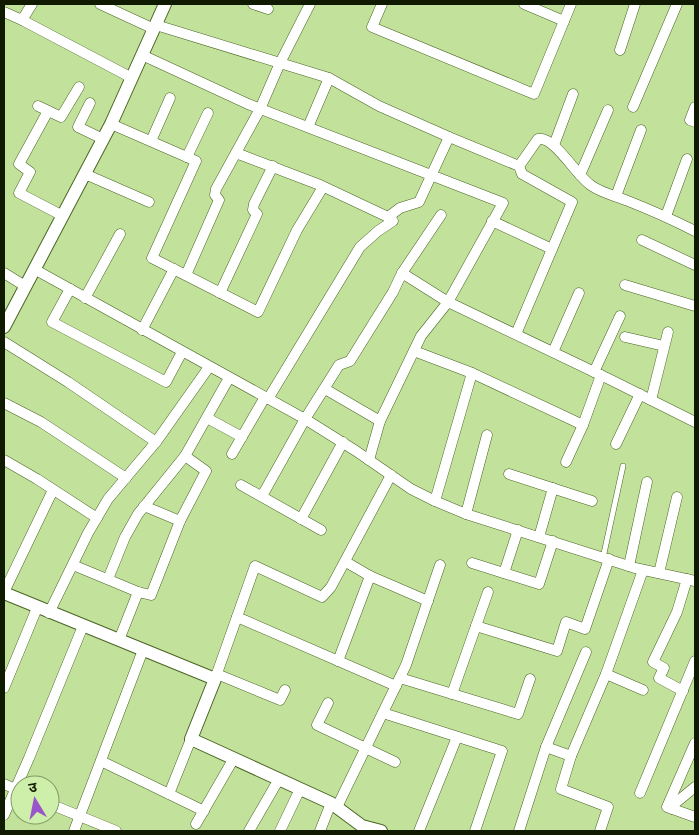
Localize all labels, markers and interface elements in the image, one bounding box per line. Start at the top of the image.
north arrow [10,775,60,825]
text: उ [27,779,39,798]

